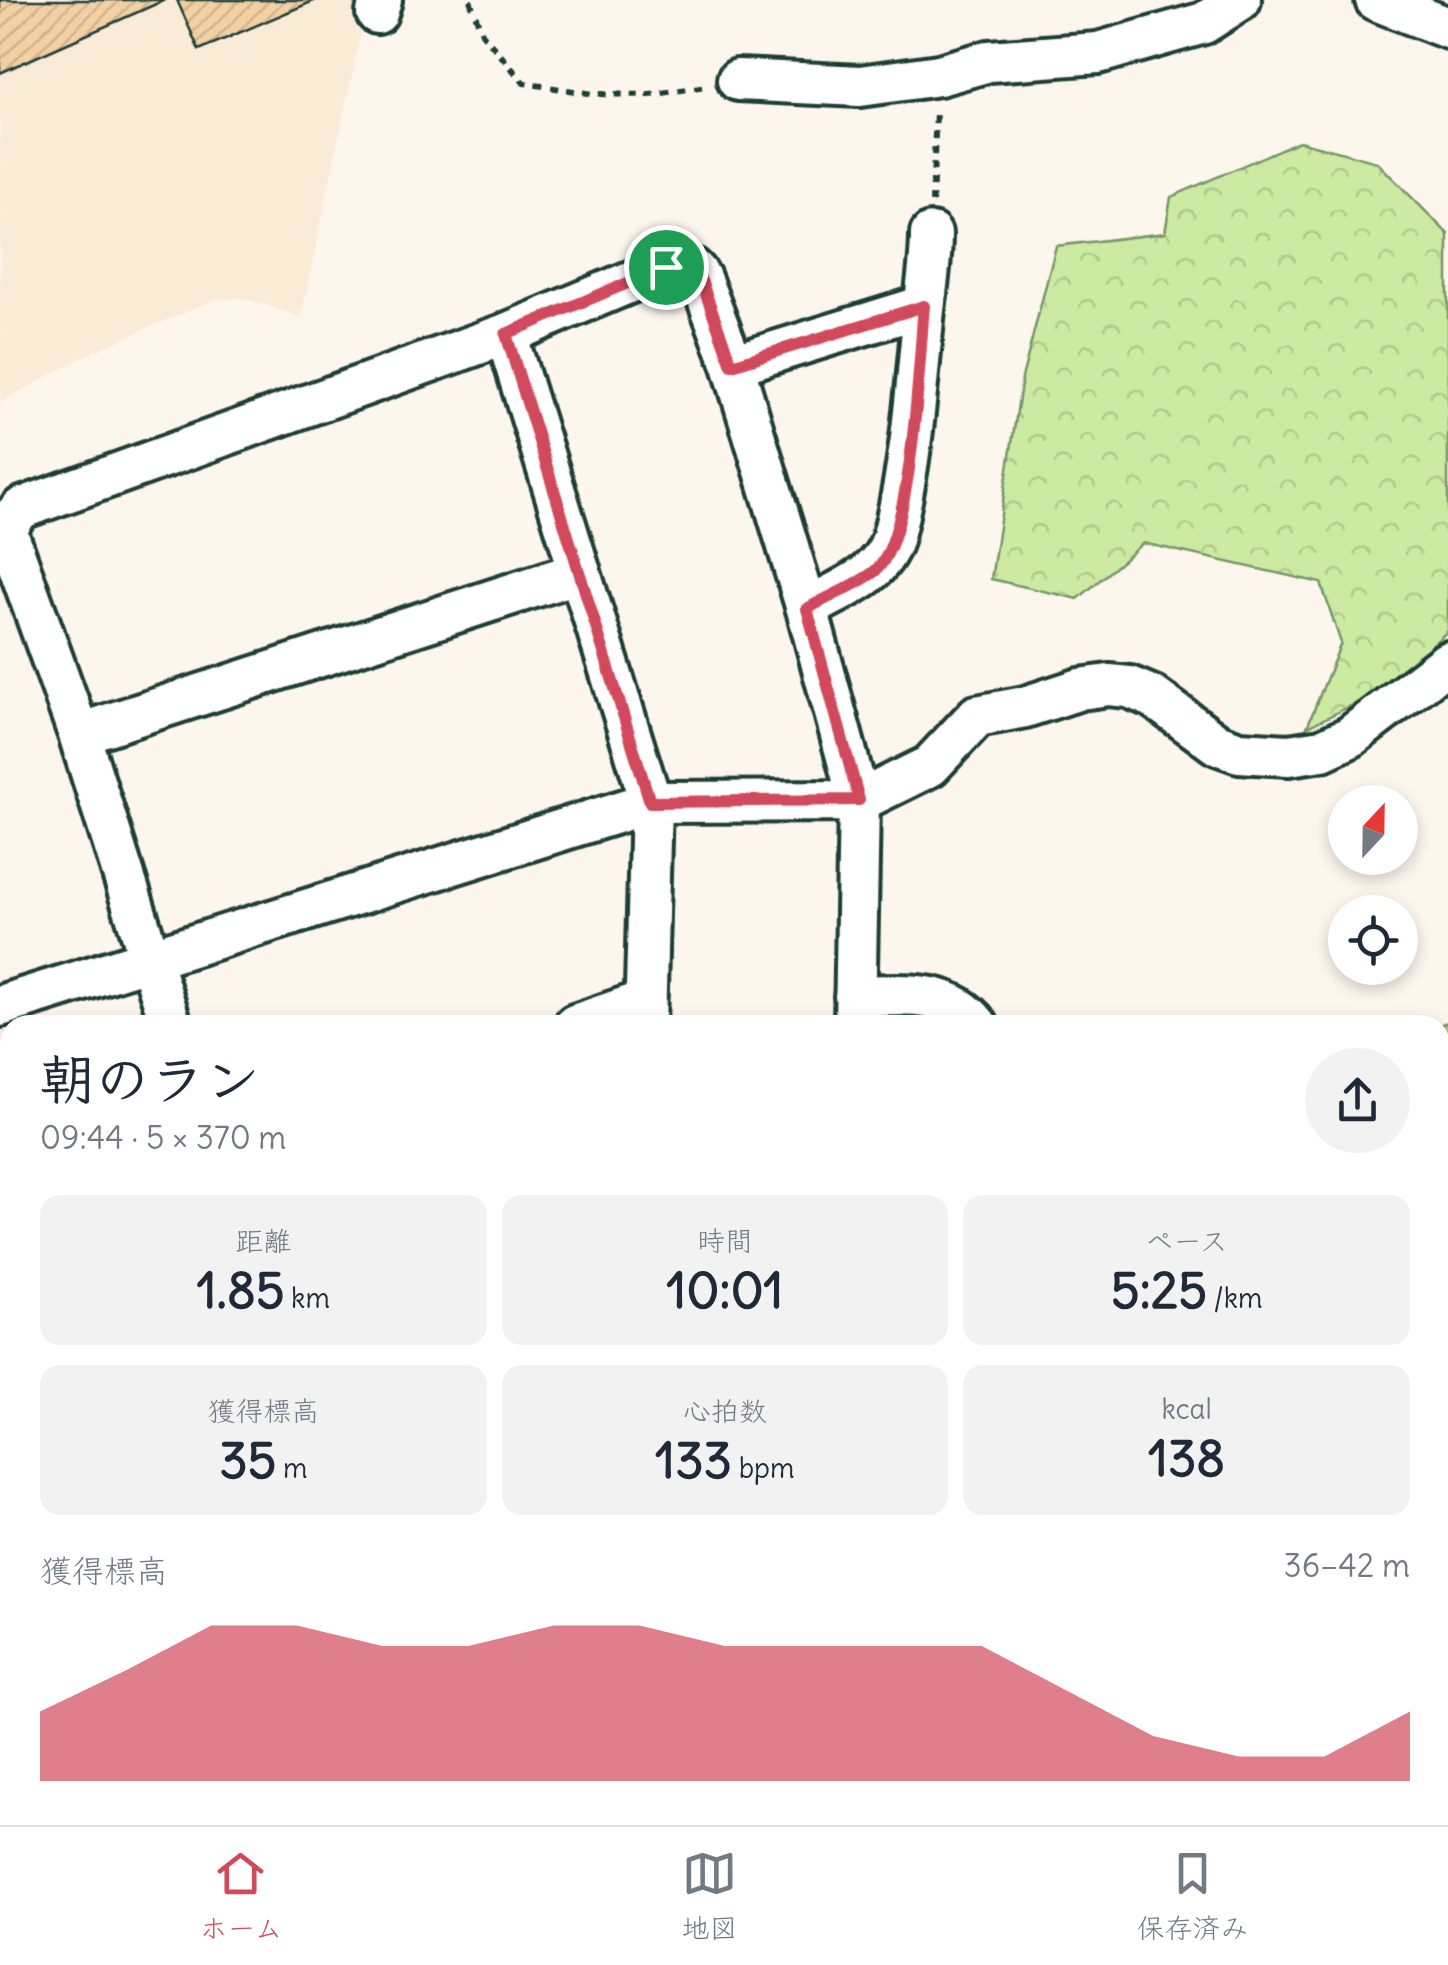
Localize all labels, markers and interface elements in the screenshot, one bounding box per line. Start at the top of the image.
pin [624,225,709,310]
icon: arrive [639,240,694,295]
north arrow [1328,785,1418,875]
map controls [1328,785,1418,985]
button: locate [1328,895,1418,985]
text: 朝のラン [40,1045,260,1114]
button: share [1305,1048,1410,1153]
text: 09:44 · 5 × 370 m [40,1117,286,1158]
text: 距離 [235,1223,291,1259]
text: 時間 [697,1223,753,1259]
text: ペース [1145,1223,1228,1259]
text: 1.85 [197,1259,284,1322]
text: 10:01 [667,1259,783,1322]
text: 5:25 [1111,1259,1207,1322]
text: km [284,1280,330,1316]
text: /km [1207,1280,1263,1316]
text: kcal [1161,1391,1212,1427]
text: 獲得標高 [207,1393,319,1429]
text: 心拍数 [683,1393,767,1429]
text: 138 [1148,1427,1225,1490]
text: 35 [219,1429,276,1492]
text: 133 [655,1429,732,1492]
text: m [276,1450,308,1486]
text: bpm [732,1450,795,1486]
text: 36–42 m [1283,1545,1410,1586]
text: 獲得標高 [40,1550,168,1591]
tab: ホーム [200,1846,282,1946]
tab: 地図 [681,1846,737,1946]
tab: 保存済み [1136,1846,1248,1946]

